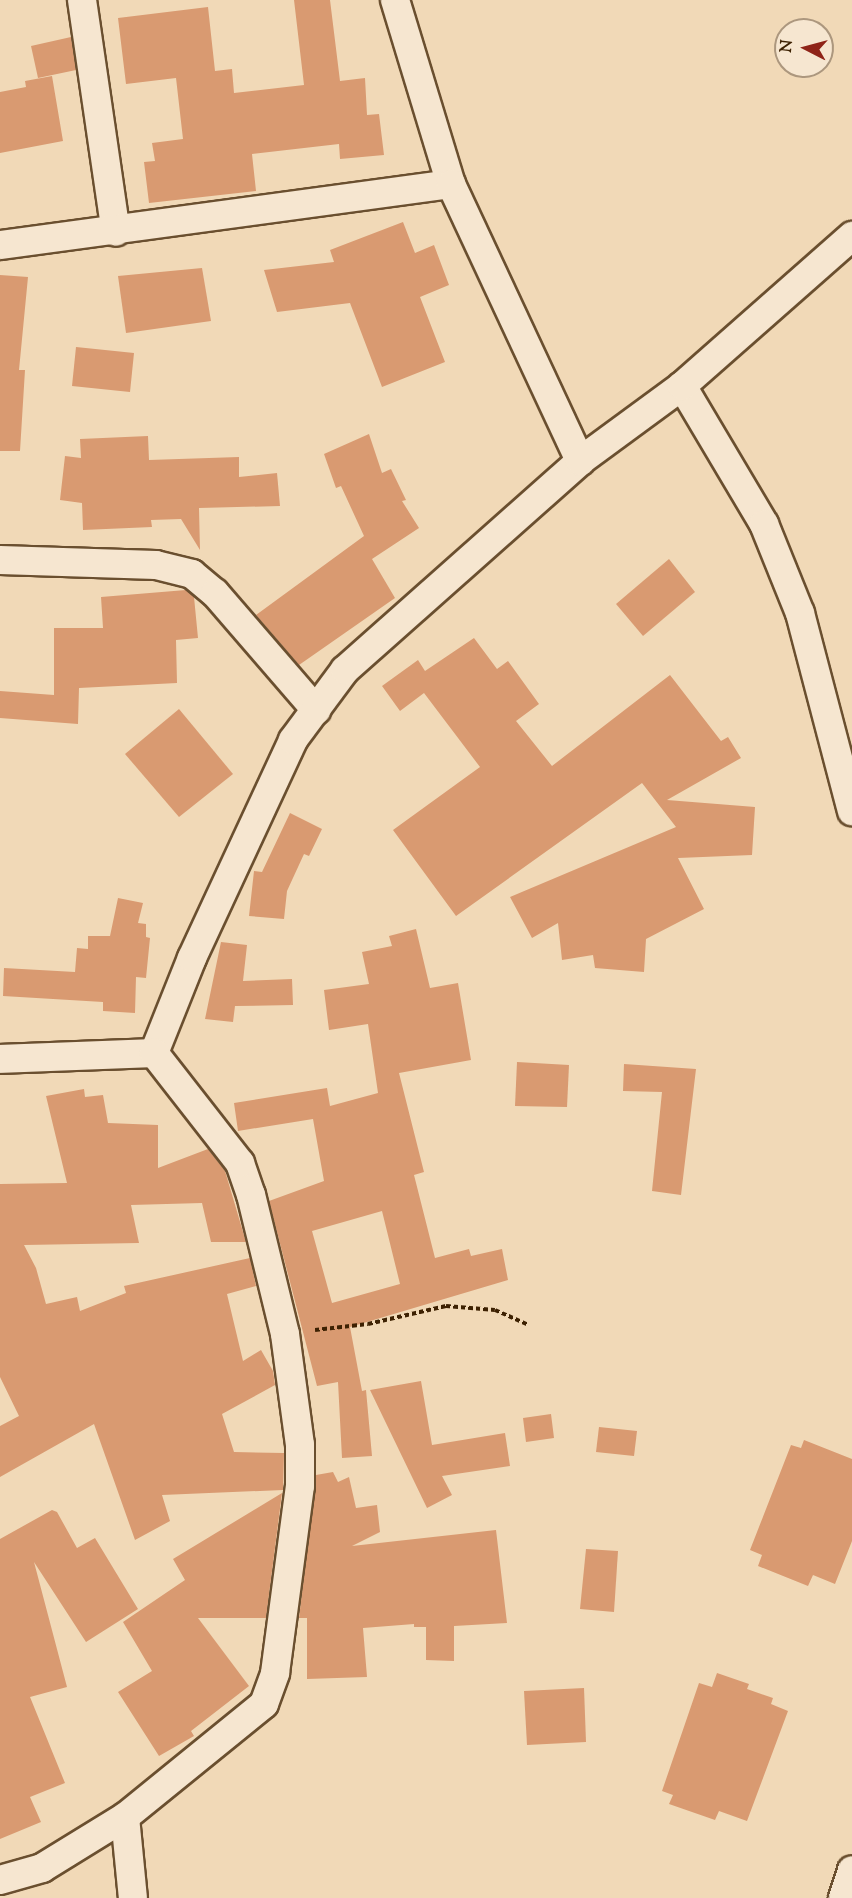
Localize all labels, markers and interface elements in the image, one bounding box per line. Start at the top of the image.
north arrow [774,18,834,78]
text: N [775,39,800,54]

